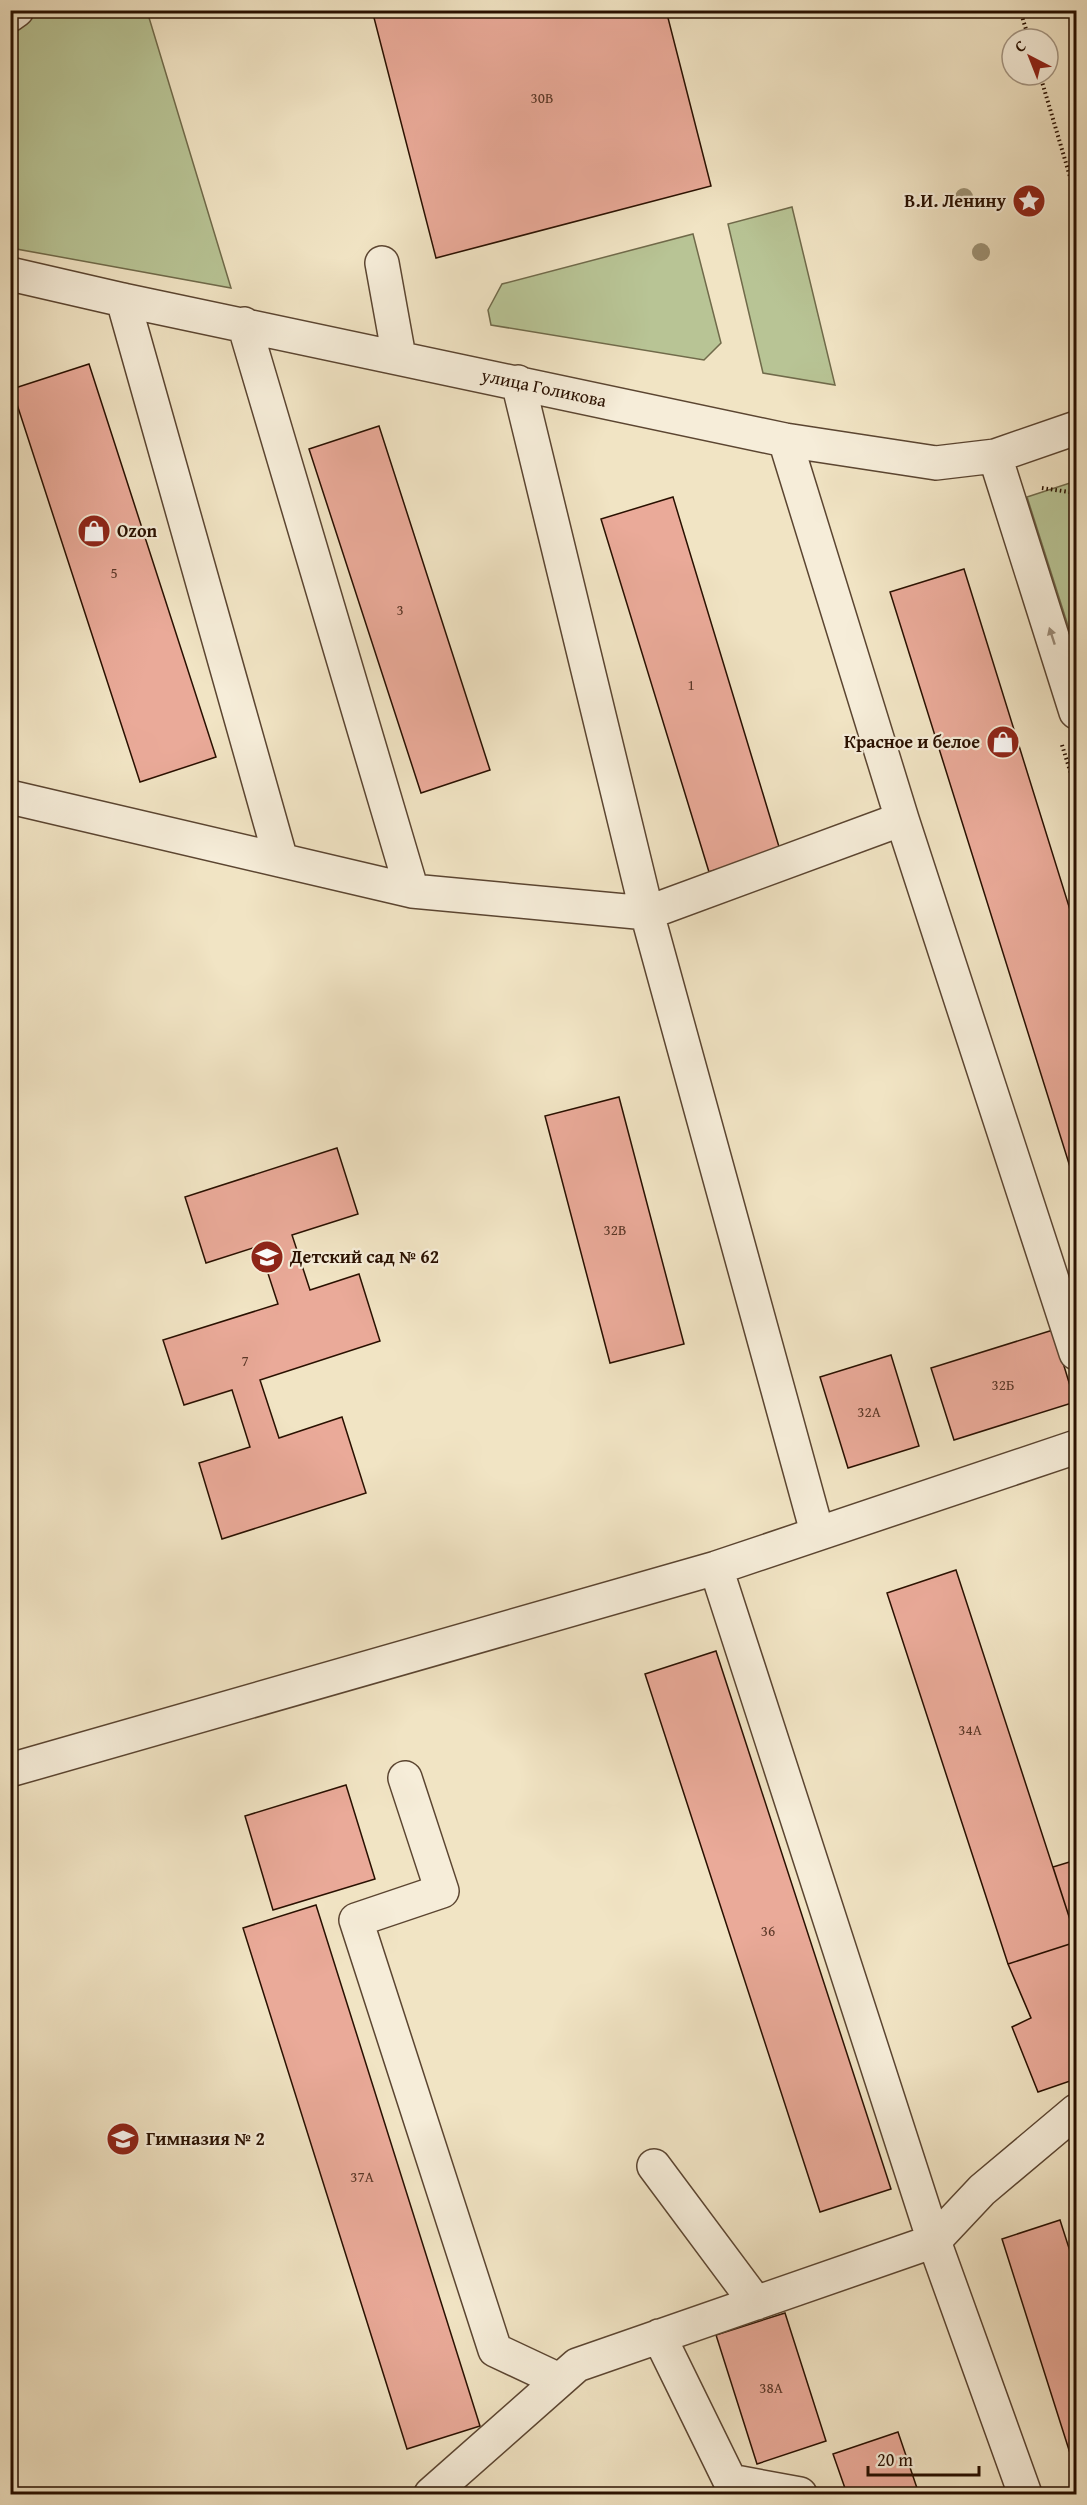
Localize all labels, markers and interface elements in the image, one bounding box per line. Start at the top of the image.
north arrow [1000,27,1060,87]
text: С [1009,34,1031,58]
house number: 30В [531,87,553,108]
place icon: В.И. Ленину [1011,183,1047,219]
place label: В.И. Ленину [904,187,1007,214]
street label: улица Голикова [478,361,609,414]
shop icon: Ozon [76,513,112,549]
place label: Ozon [117,517,157,544]
house number: 5 [110,562,118,583]
house number: 3 [396,599,404,620]
one-way arrow [1047,627,1057,645]
house number: 1 [687,674,695,695]
shop icon: Красное и белое [985,724,1021,760]
place label: Красное и белое [844,728,980,755]
house number: 32В [604,1219,626,1240]
school or university icon: Детский сад № 62 [249,1239,285,1275]
place label: Детский сад № 62 [289,1243,439,1270]
house number: 7 [241,1350,249,1371]
house number: 32Б [992,1374,1014,1395]
house number: 32А [857,1401,881,1422]
house number: 34А [958,1719,982,1740]
house number: 36 [761,1920,775,1941]
school or university icon: Гимназия № 2 [105,2121,141,2157]
place label: Гимназия № 2 [146,2125,265,2152]
house number: 37А [350,2166,374,2187]
house number: 38А [759,2377,783,2398]
scale bar [868,2439,979,2477]
text: 20 m [877,2446,913,2473]

